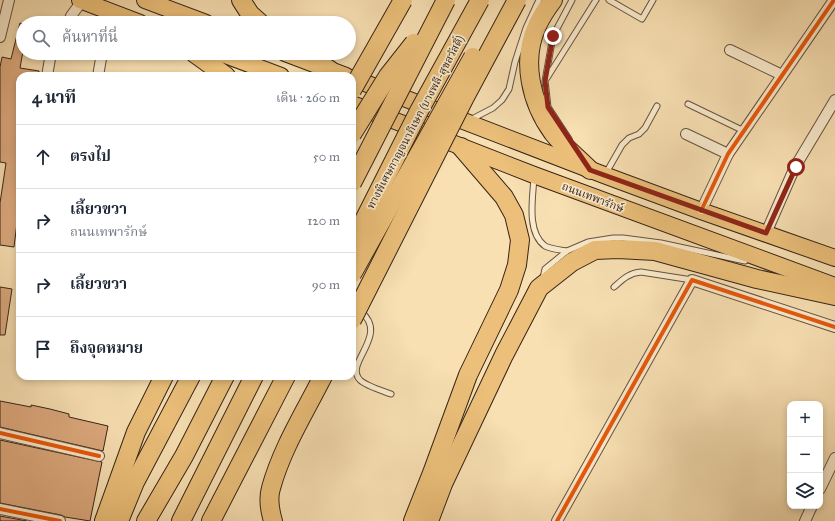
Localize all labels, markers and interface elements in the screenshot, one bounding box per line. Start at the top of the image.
search box [16,16,356,60]
icon: search [30,27,52,49]
route end [544,27,562,45]
text: ค้นหาที่นี่ [62,28,118,46]
street label: ทางพิเศษกาญจนาภิเษก (บางพลี-สุขสวัสดิ์) [362,33,468,212]
text: 4 นาที [32,87,76,108]
text: เดิน · 260 m [276,90,340,106]
icon: ahead [32,146,54,168]
text: ตรงไป [70,147,111,165]
text: 50 m [313,149,340,165]
route start [787,158,805,176]
street label: ถนนเทพารักษ์ [560,180,626,215]
text: เลี้ยวขวา [70,200,127,218]
icon: right [32,210,54,232]
text: 120 m [307,213,340,229]
text: ถนนเทพารักษ์ [70,224,147,240]
icon: right [32,274,54,296]
text: เลี้ยวขวา [70,275,127,293]
text: 90 m [312,277,340,293]
icon: arrive [32,338,54,360]
text: ถึงจุดหมาย [70,339,143,357]
map controls [787,401,823,509]
button: + [787,401,823,437]
button: − [787,437,823,473]
button: layers [787,473,823,509]

